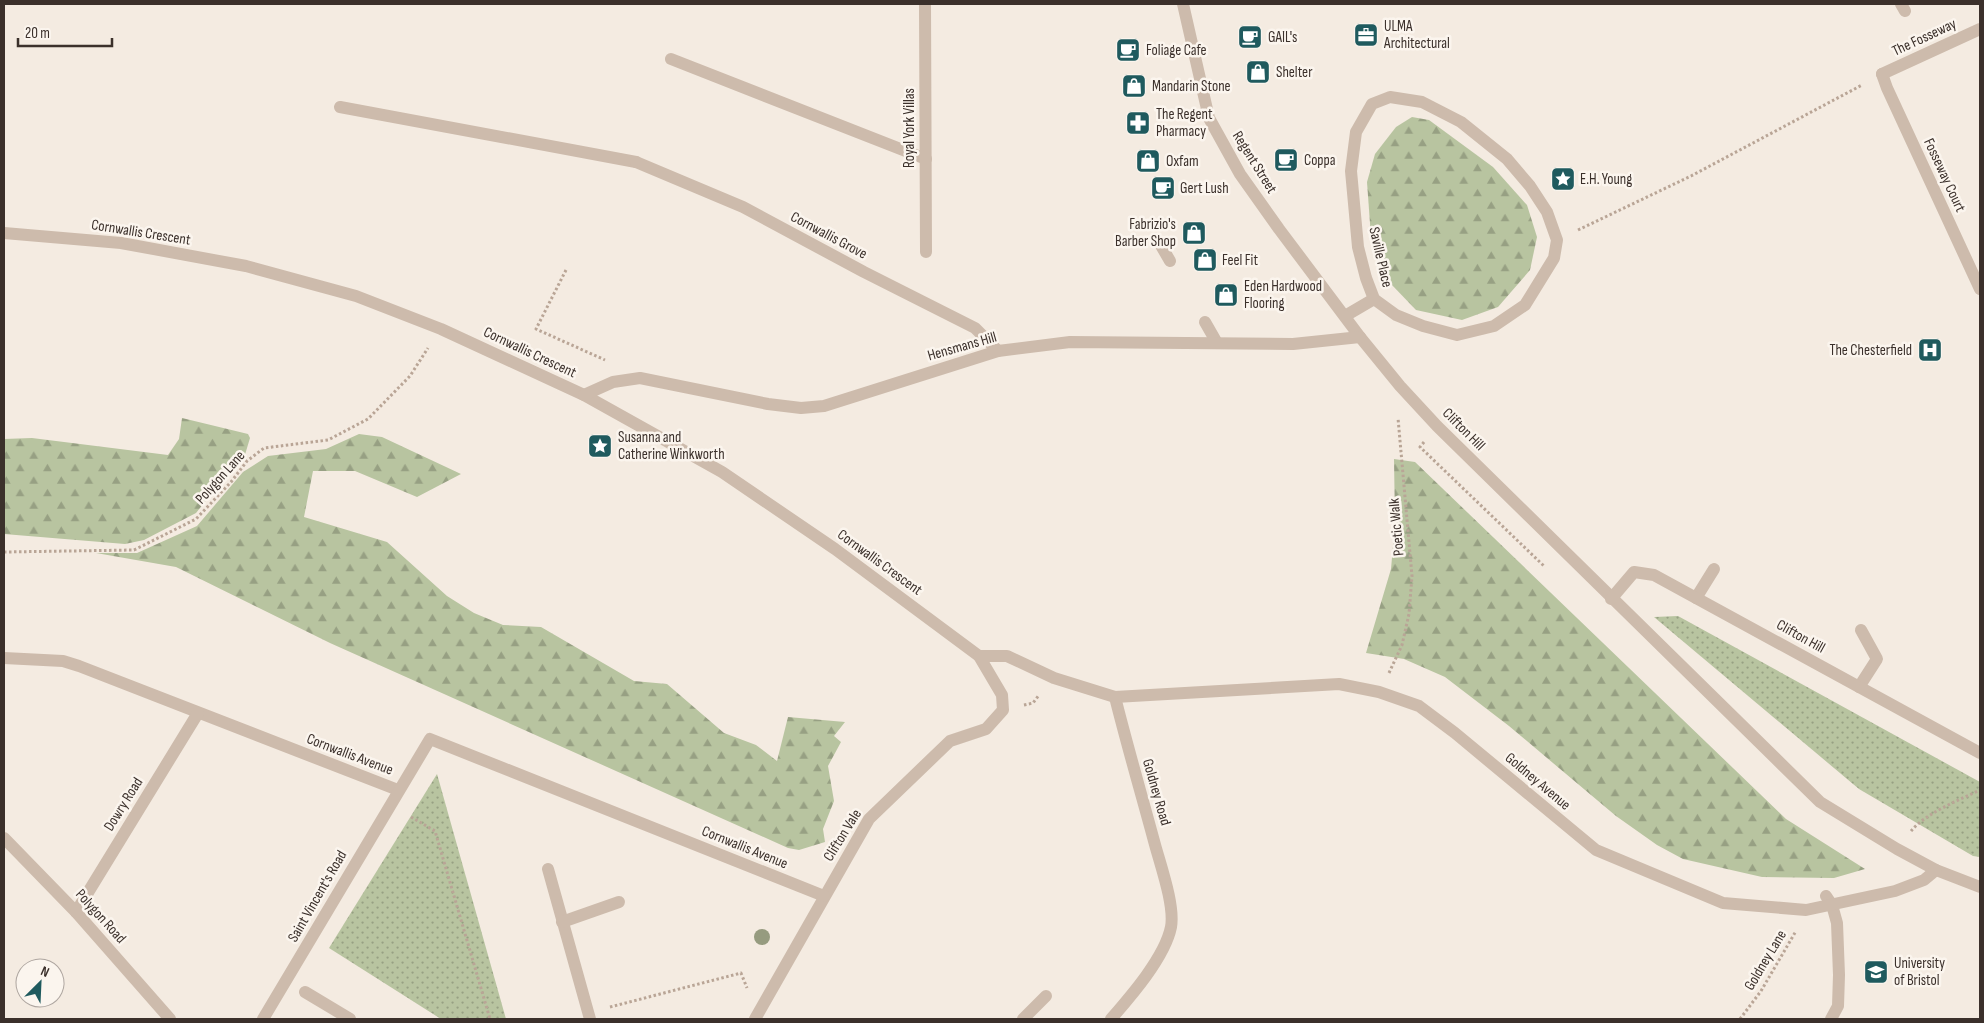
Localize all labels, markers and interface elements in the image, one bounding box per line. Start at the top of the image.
street label: The Fosseway [1889,14,1960,61]
scale bar [18,15,111,47]
place label: ULMA Architectural [1383,17,1450,53]
office icon: ULMA Architectural [1353,22,1379,48]
text: 20 m [25,24,50,43]
cafe icon: GAIL's [1237,24,1263,50]
place label: GAIL's [1268,28,1297,47]
cafe icon: Foliage Cafe [1115,37,1141,63]
place label: Foliage Cafe [1146,41,1207,60]
shop icon: Shelter [1245,59,1271,85]
place label: Shelter [1276,63,1313,82]
shop icon: Mandarin Stone [1121,73,1147,99]
place label: Mandarin Stone [1152,77,1231,96]
street label: Royal York Villas [900,88,919,168]
place label: The Regent Pharmacy [1156,105,1213,141]
pharmacy icon: The Regent Pharmacy [1125,110,1151,136]
street label: Regent Street [1228,128,1281,197]
street label: Fosseway Court [1919,135,1970,215]
cafe icon: Coppa [1273,147,1299,173]
shop icon: Oxfam [1135,148,1161,174]
place label: Coppa [1304,151,1336,170]
place label: Oxfam [1166,152,1199,171]
place icon: E.H. Young [1550,166,1576,192]
place label: E.H. Young [1580,170,1632,189]
cafe icon: Gert Lush [1150,175,1176,201]
place label: Gert Lush [1180,179,1229,198]
street label: Cornwallis Grove [787,207,870,264]
street label: Cornwallis Crescent [90,215,192,250]
place label: Fabrizio's Barber Shop [1115,215,1176,251]
shop icon: Fabrizio's Barber Shop [1181,220,1207,246]
street label: Saville Place [1364,225,1397,289]
shop icon: Feel Fit [1192,247,1218,273]
place label: Feel Fit [1222,251,1258,270]
place label: Eden Hardwood Flooring [1244,277,1322,313]
shop icon: Eden Hardwood Flooring [1213,282,1239,308]
street label: Cornwallis Crescent [480,323,580,382]
street label: Hensmans Hill [925,328,999,365]
hospital icon: The Chesterfield [1917,337,1943,363]
place label: The Chesterfield [1829,341,1912,360]
street label: Clifton Hill [1438,404,1489,455]
place label: Susanna and Catherine Winkworth [618,428,725,464]
place icon: Susanna and Catherine Winkworth [587,433,613,459]
street label: Polygon Lane [191,447,249,508]
street label: Poetic Walk [1384,497,1408,557]
street label: Cornwallis Crescent [834,525,926,600]
street label: Clifton Hill [1773,615,1829,658]
street label: Cornwallis Avenue [304,729,396,780]
street label: Goldney Avenue [1501,748,1574,814]
street label: Goldney Road [1138,757,1175,828]
street label: Dowry Road [100,774,147,835]
street label: Clifton Vale [819,806,866,865]
street label: Cornwallis Avenue [699,822,791,873]
street label: Saint Vincent's Road [284,847,351,945]
street label: Polygon Road [71,885,130,947]
street label: Goldney Lane [1740,927,1791,994]
place label: University of Bristol [1894,954,1945,990]
north arrow [15,958,65,1008]
school or university icon: University of Bristol [1863,959,1889,985]
text: N [38,962,52,981]

